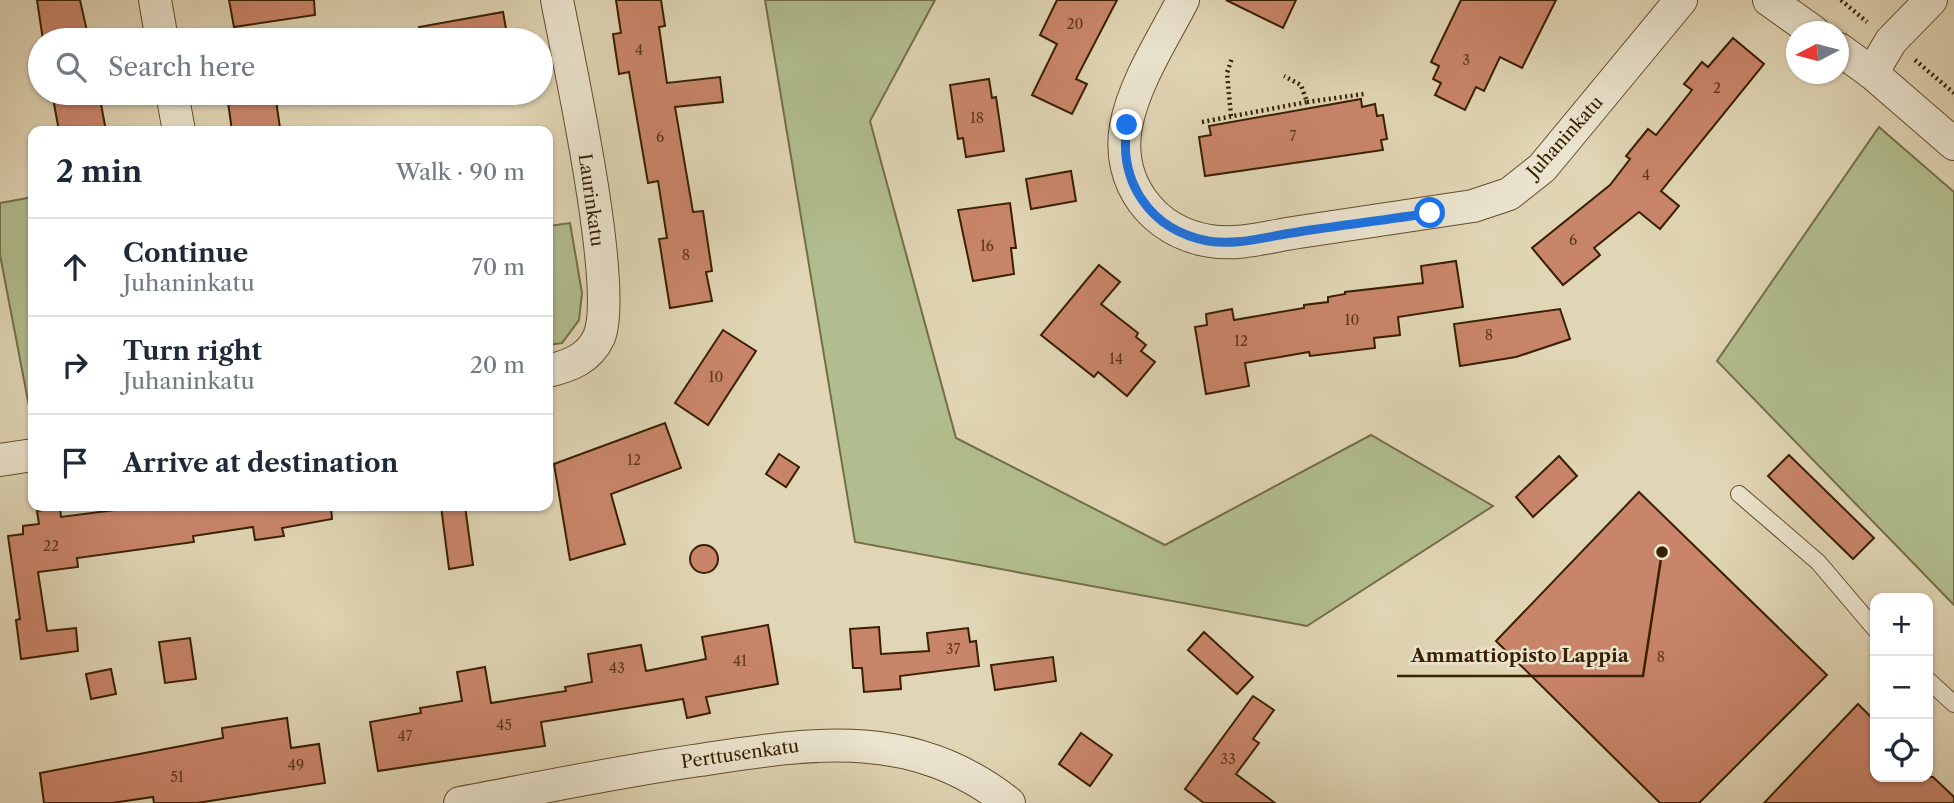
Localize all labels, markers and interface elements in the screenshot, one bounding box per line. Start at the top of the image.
house number: 20 [1067,15,1084,33]
north arrow [1786,21,1849,84]
search box [28,28,553,105]
house number: 4 [635,41,643,59]
icon: search [52,48,90,86]
text: Search here [108,51,255,83]
house number: 3 [1462,51,1470,69]
house number: 2 [1713,79,1721,97]
street label: Juhaninkatu [1520,91,1608,185]
house number: 18 [970,109,984,127]
route end [1111,109,1142,140]
house number: 7 [1290,127,1297,145]
house number: 6 [656,128,664,146]
street label: Laurinkatu [574,152,608,248]
text: 2 min [56,153,142,190]
text: Walk · 90 m [396,158,525,186]
house number: 4 [1642,166,1650,184]
route start [1414,197,1445,228]
house number: 6 [1569,231,1577,249]
text: Continue [123,237,248,269]
house number: 16 [980,237,994,255]
house number: 8 [682,246,690,264]
icon: ahead [56,248,94,286]
text: 70 m [472,253,525,281]
text: Juhaninkatu [123,269,255,297]
house number: 10 [1345,311,1359,329]
house number: 8 [1485,326,1493,344]
house number: 12 [1234,332,1248,350]
text: Turn right [123,335,262,367]
icon: right [56,346,94,384]
house number: 14 [1109,350,1123,368]
text: 20 m [470,351,525,379]
text: Juhaninkatu [123,367,255,395]
house number: 10 [709,368,723,386]
icon: arrive [56,444,94,482]
text: Arrive at destination [123,447,398,479]
house number: 12 [627,451,641,469]
house number: 22 [43,537,59,555]
map controls [1870,593,1933,782]
button: + [1870,593,1933,656]
callout: Ammattiopisto Lappia [1397,636,1643,676]
house number: 37 [946,640,960,658]
text: Ammattiopisto Lappia [1410,644,1630,667]
house number: 8 [1657,648,1665,666]
house number: 41 [733,652,747,670]
button: − [1870,656,1933,719]
house number: 43 [609,659,625,677]
house number: 45 [496,716,512,734]
button: locate [1870,719,1933,782]
house number: 47 [398,727,413,745]
street label: Perttusenkatu [680,735,800,773]
house number: 33 [1220,750,1236,768]
house number: 49 [288,756,304,774]
house number: 51 [170,768,184,786]

